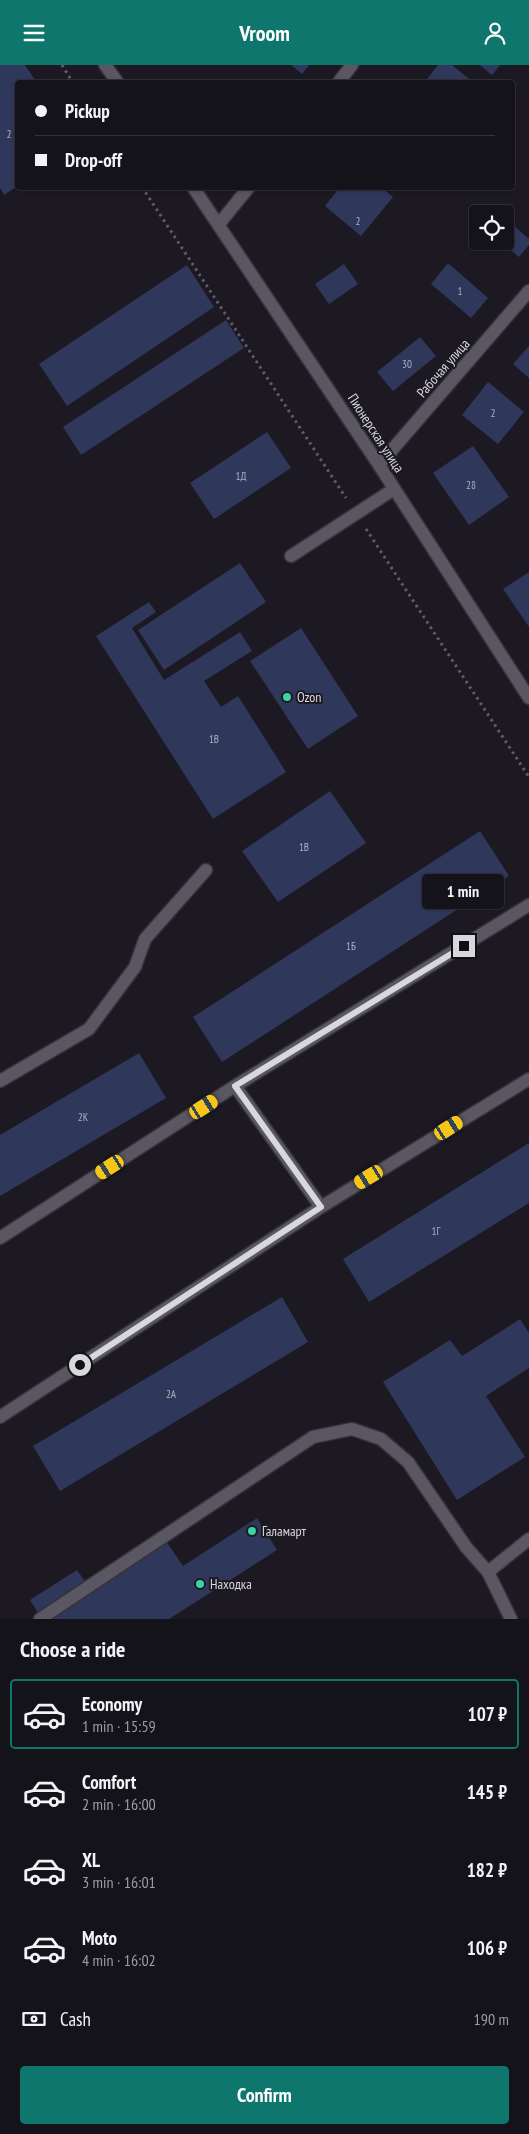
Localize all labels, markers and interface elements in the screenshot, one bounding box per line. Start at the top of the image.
icon: menu [20,19,48,47]
text: Vroom [239,19,290,47]
icon: person [481,19,509,47]
text: Pickup [65,99,110,123]
house number: 2 [7,127,12,141]
text: Drop-off [65,148,122,172]
map controls [469,205,514,250]
button: locate [469,205,514,250]
house number: 2 [356,214,361,228]
house number: 1 [458,284,463,298]
street label: Рабочая улица [413,335,473,401]
house number: 30 [402,357,412,371]
street label: Пионерская улица [344,390,408,476]
house number: 2 [491,406,496,420]
house number: 1Д [236,469,246,483]
house number: 28 [466,478,476,492]
place label: Ozon [297,688,322,706]
marker: Ozon [281,691,293,703]
house number: 1В [209,732,219,746]
house number: 1В [299,840,309,854]
callout: 1 min [423,873,505,909]
text: 1 min [447,881,479,901]
route end [453,935,475,957]
house number: 1Б [346,939,356,953]
car [187,1093,220,1121]
house number: 2К [78,1110,89,1124]
car [432,1114,465,1142]
car [93,1153,126,1181]
car [352,1163,385,1191]
house number: 1Г [432,1224,442,1238]
route start [69,1354,91,1376]
house number: 2А [166,1387,177,1401]
place label: Галамарт [262,1522,306,1540]
marker: Галамарт [246,1525,258,1537]
place label: Находка [210,1575,252,1593]
marker: Находка [194,1578,206,1590]
text: Choose a ride [20,1635,125,1663]
icon: car [22,1692,67,1737]
text: Economy [82,1692,142,1716]
text: 107 ₽ [468,1702,507,1726]
text: 1 min · 15:59 [82,1716,156,1736]
icon: car [22,1770,67,1815]
text: Comfort [82,1770,136,1794]
text: 145 ₽ [467,1780,507,1804]
text: 2 min · 16:00 [82,1794,156,1814]
icon: car [22,1848,67,1893]
text: XL [82,1848,100,1872]
text: 182 ₽ [467,1858,507,1882]
text: 3 min · 16:01 [82,1872,156,1892]
icon: car [22,1926,67,1971]
text: Moto [82,1926,117,1950]
text: 106 ₽ [467,1936,507,1960]
text: 4 min · 16:02 [82,1950,156,1970]
icon: cash [20,2005,48,2033]
text: Cash [60,2007,91,2031]
text: 190 m [474,2009,509,2029]
button: Confirm [20,2066,509,2124]

